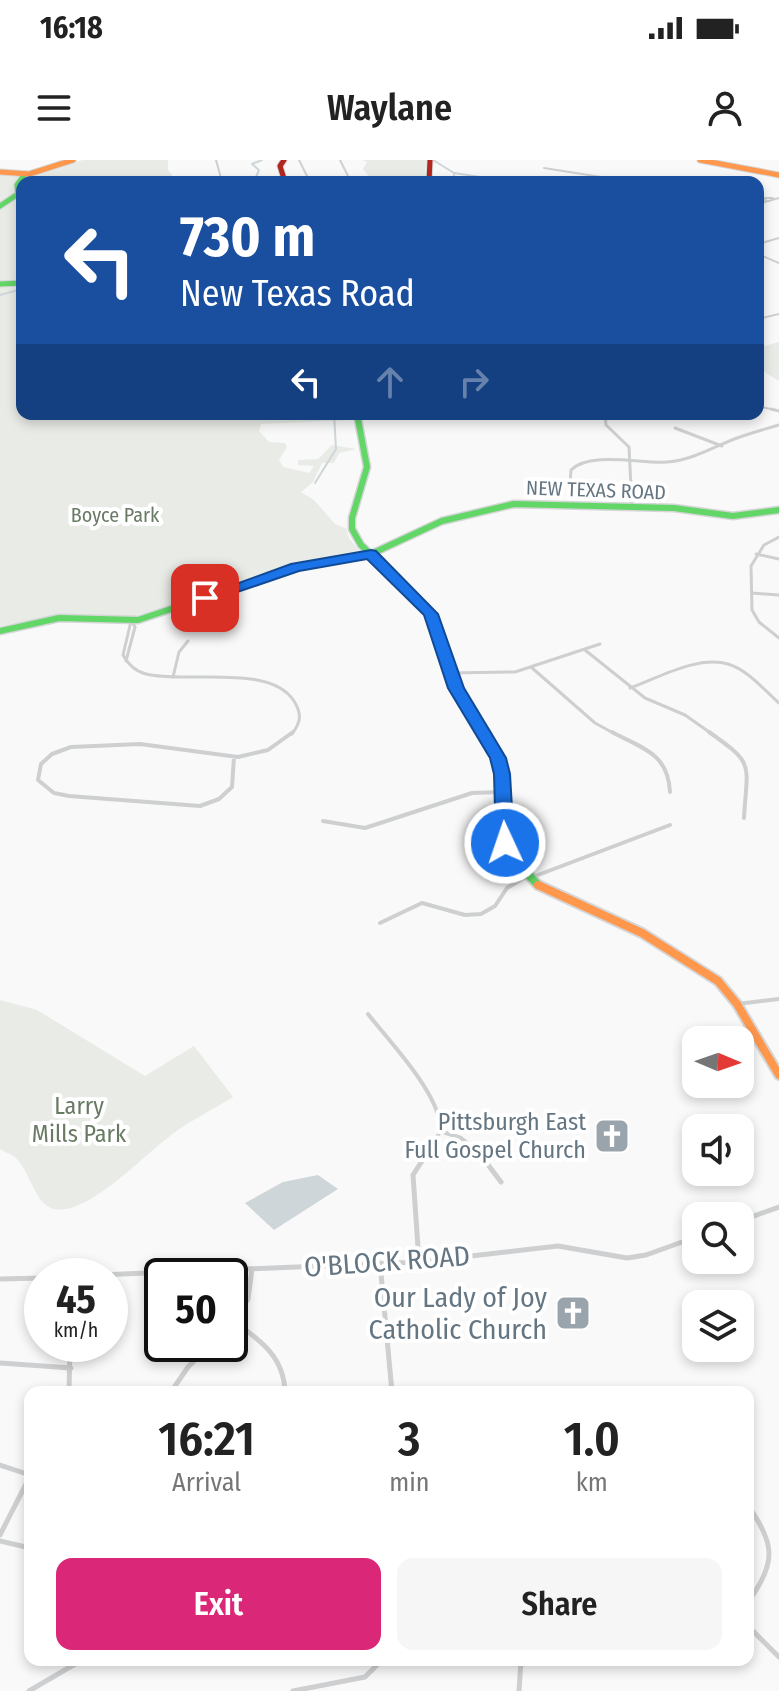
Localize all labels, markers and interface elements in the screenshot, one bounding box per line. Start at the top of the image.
text: 16:18 [40,10,103,46]
icon: menu [32,86,76,130]
text: Waylane [327,86,452,130]
icon: person [703,86,747,130]
text: 730 m [180,204,315,271]
icon: left [48,208,152,312]
text: New Texas Road [180,272,415,316]
icon: left [284,360,328,404]
icon: ahead [368,360,412,404]
icon: right [452,360,496,404]
street label: NEW TEXAS ROAD [526,476,666,504]
park label: Boyce Park [71,503,160,527]
pin [171,564,239,632]
icon: arrive [183,576,227,620]
position arrow [463,801,547,885]
north arrow [682,1026,754,1098]
map controls [682,1026,754,1362]
park label: Larry Mills Park [32,1092,127,1148]
place label: Pittsburgh East Full Gospel Church [405,1108,586,1164]
button: sound [682,1114,754,1186]
church icon: Pittsburgh East Full Gospel Church [593,1117,631,1155]
button: search [682,1202,754,1274]
street label: O'BLOCK ROAD [303,1239,471,1284]
speed limit sign: 50 [144,1258,248,1362]
text: 45 [56,1276,96,1324]
place label: Our Lady of Joy Catholic Church [369,1281,548,1346]
button: layers [682,1290,754,1362]
church icon: Our Lady of Joy Catholic Church [554,1294,592,1332]
text: km/h [54,1318,98,1342]
text: 16:21 [158,1410,255,1468]
text: 3 [398,1410,421,1468]
text: 1.0 [564,1410,620,1468]
text: Arrival [172,1467,241,1498]
text: min [389,1467,429,1498]
text: km [576,1467,608,1498]
button: Exit [56,1558,381,1650]
button: Share [397,1558,722,1650]

